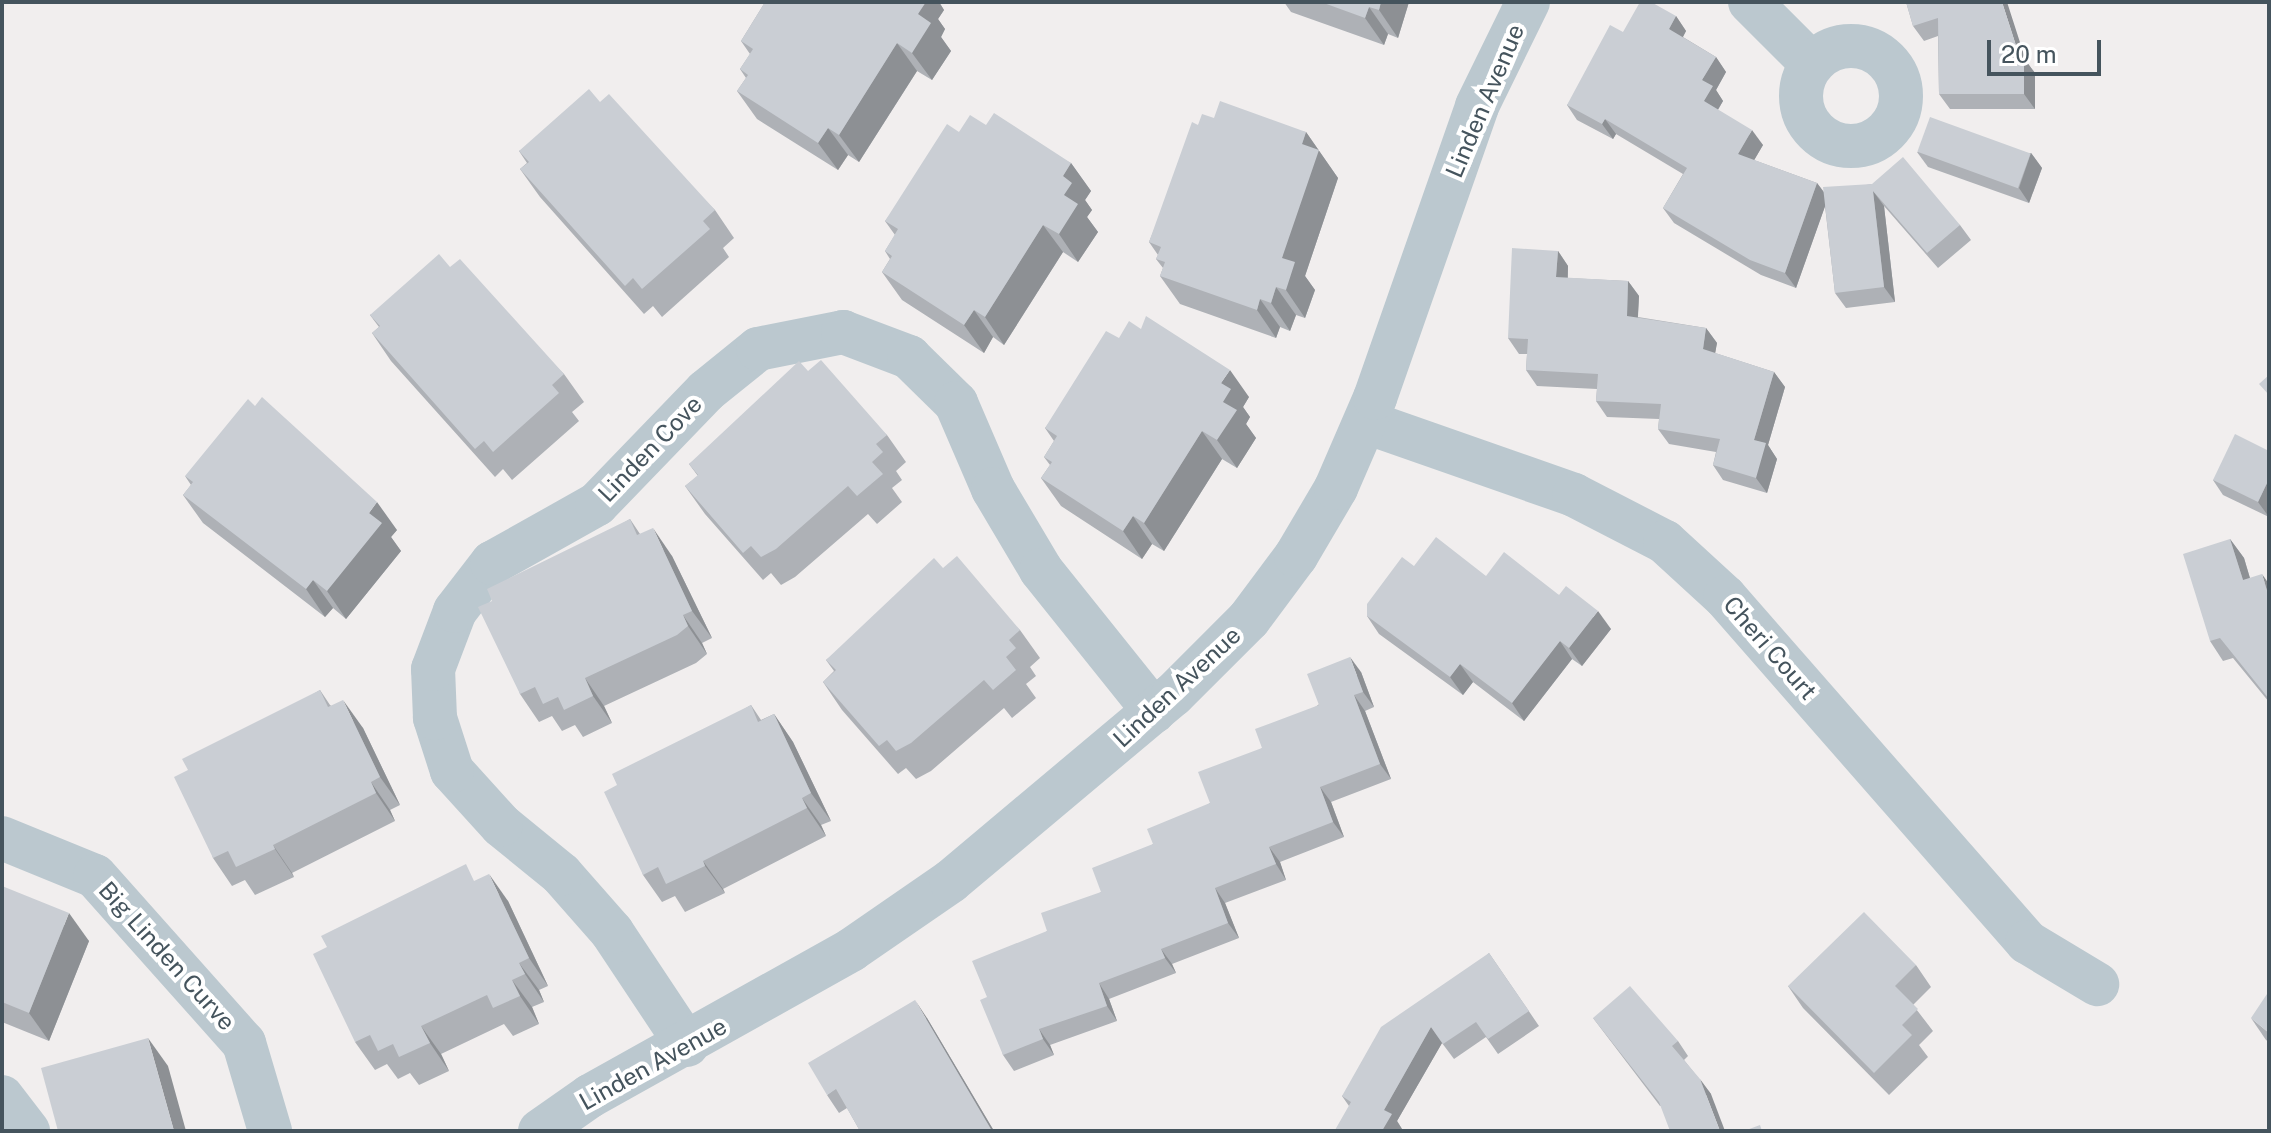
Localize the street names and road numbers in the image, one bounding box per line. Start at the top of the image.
street label: Linden Avenue [1440,20,1530,182]
street label: Linden Cove [592,390,708,508]
street label: Cheri Court [1717,590,1823,706]
street label: Linden Avenue [1107,621,1247,753]
street label: Big Linden Curve [93,876,241,1036]
street label: Linden Avenue [574,1012,732,1116]

